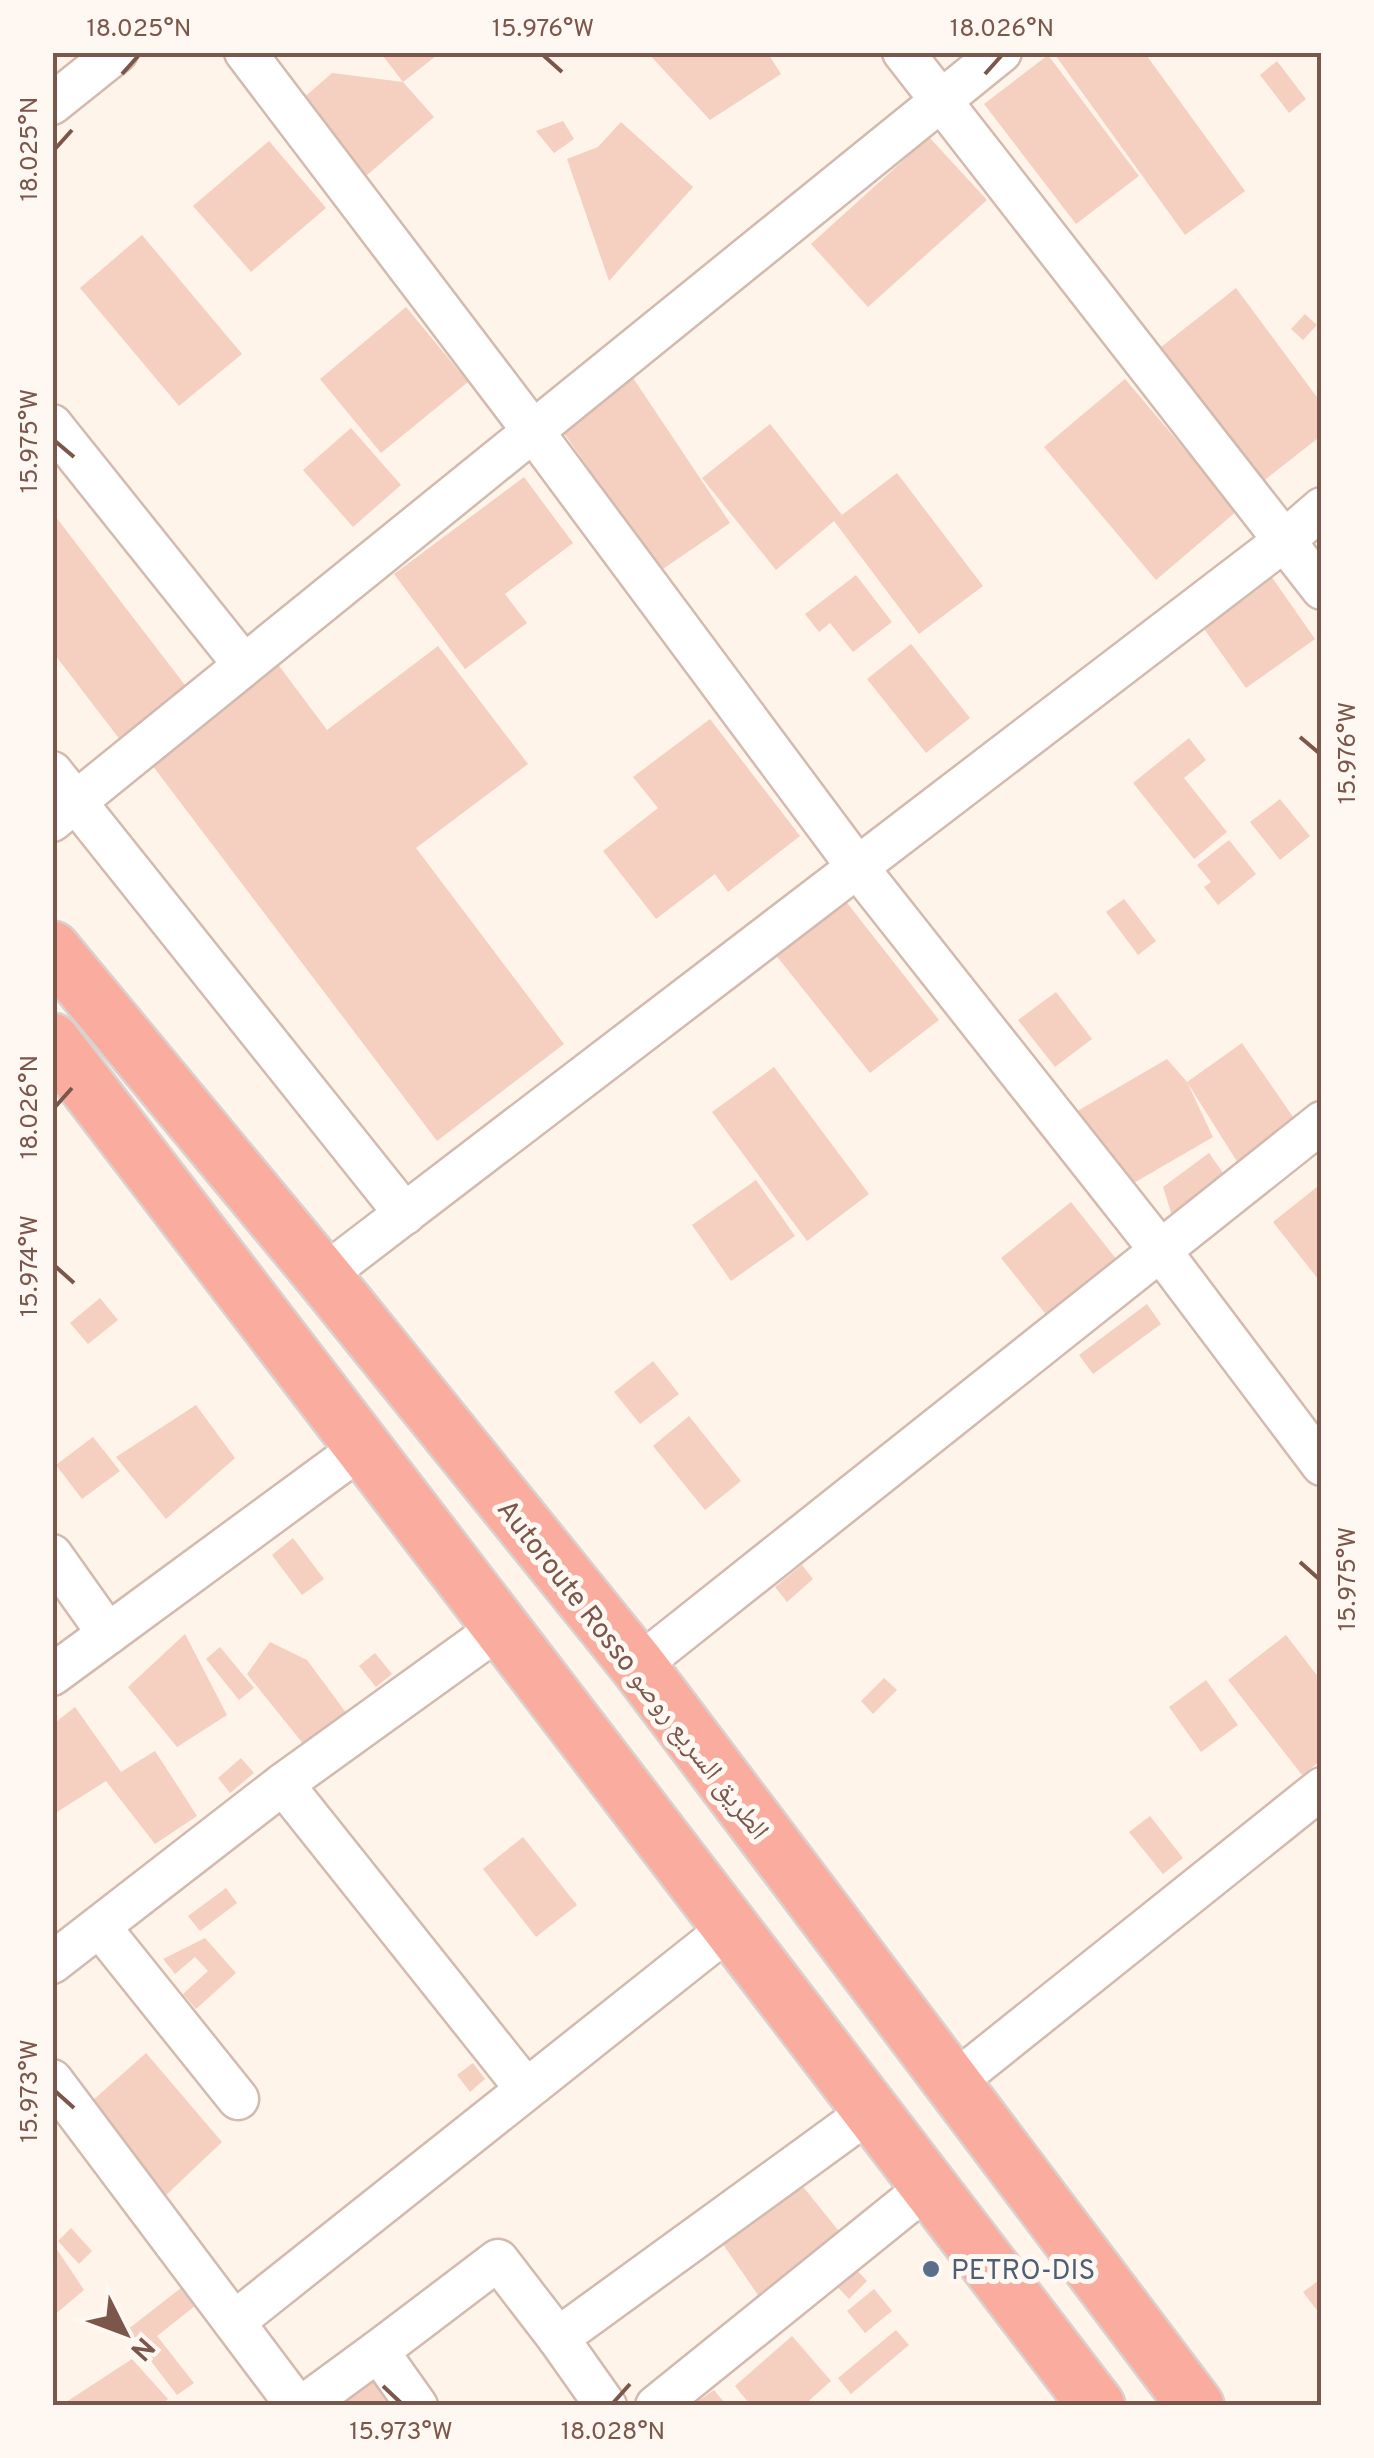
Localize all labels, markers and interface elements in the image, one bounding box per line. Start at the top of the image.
text: 18.025°N [87,14,191,46]
text: 15.976°W [492,14,594,46]
text: 18.026°N [950,14,1054,46]
text: 18.025°N [15,97,47,201]
text: 15.975°W [15,389,47,493]
text: 15.976°W [1333,702,1365,804]
text: 18.026°N [15,1055,47,1159]
text: 15.974°W [15,1215,47,1317]
street label: Autoroute Rosso الطريق السريع روصو [488,1493,776,1848]
text: 15.975°W [1333,1527,1365,1631]
text: 15.973°W [15,2039,47,2143]
place label: PETRO-DIS [951,2254,1095,2290]
marker: PETRO-DIS [920,2258,942,2280]
north arrow [75,2283,175,2383]
text: N [121,2328,161,2367]
text: 15.973°W [349,2417,453,2449]
text: 18.028°N [561,2417,665,2449]

